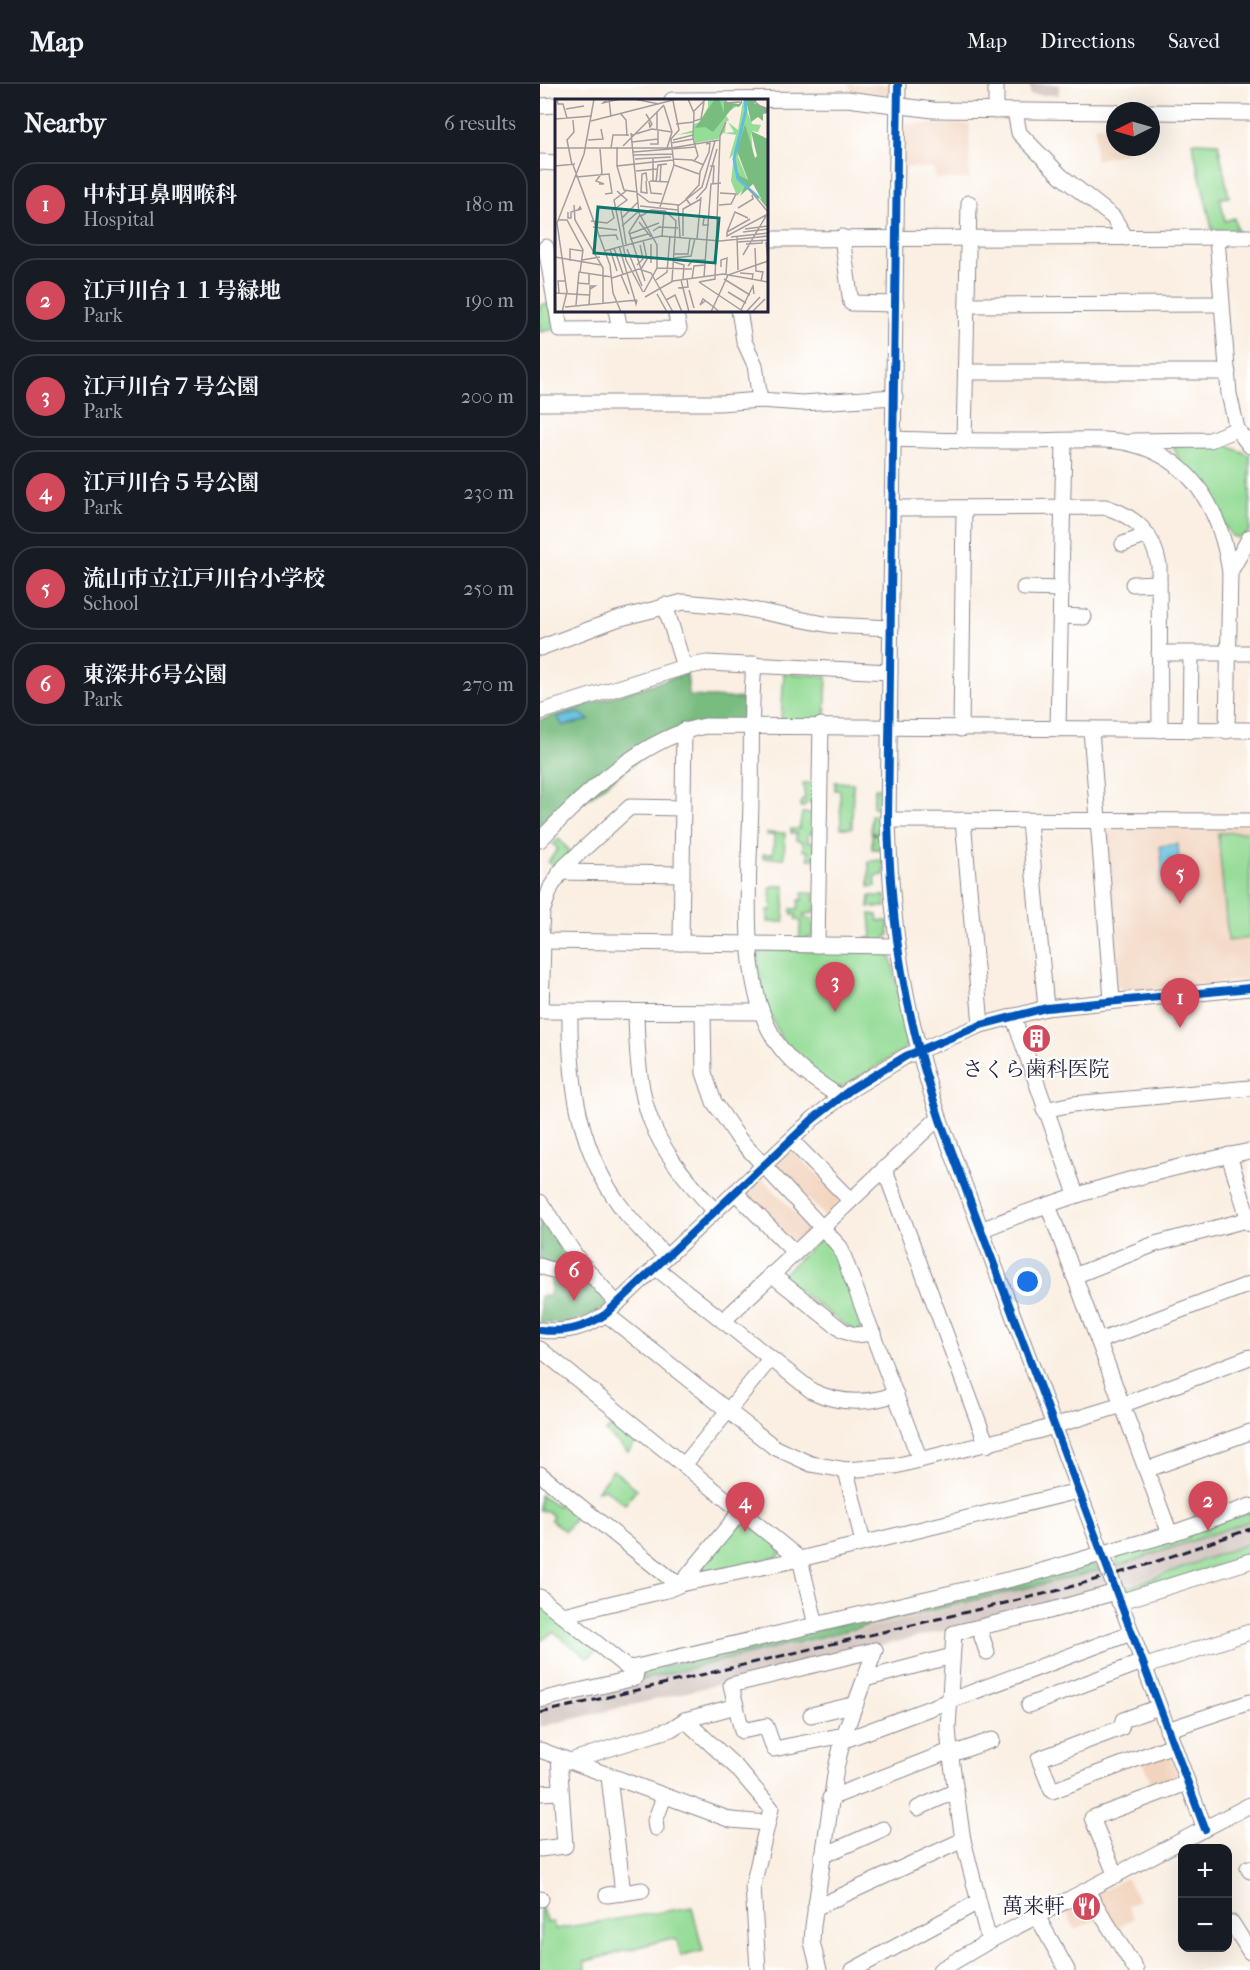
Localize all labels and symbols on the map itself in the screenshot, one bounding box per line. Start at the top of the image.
inset map [555,99,768,312]
north arrow [1106,102,1160,156]
pin: 5 [1160,854,1200,904]
pin: 3 [816,962,854,1012]
pin: 1 [1160,978,1200,1028]
building icon: さくら歯科医院 [1020,1022,1052,1054]
place label: さくら歯科医院 [963,1057,1110,1081]
pin: 6 [555,1252,594,1301]
your location [1013,1267,1042,1296]
pin: 4 [726,1482,764,1532]
pin: 2 [1188,1482,1228,1531]
restaurant icon: 萬来軒 [1070,1890,1102,1922]
place label: 萬来軒 [1002,1894,1065,1918]

